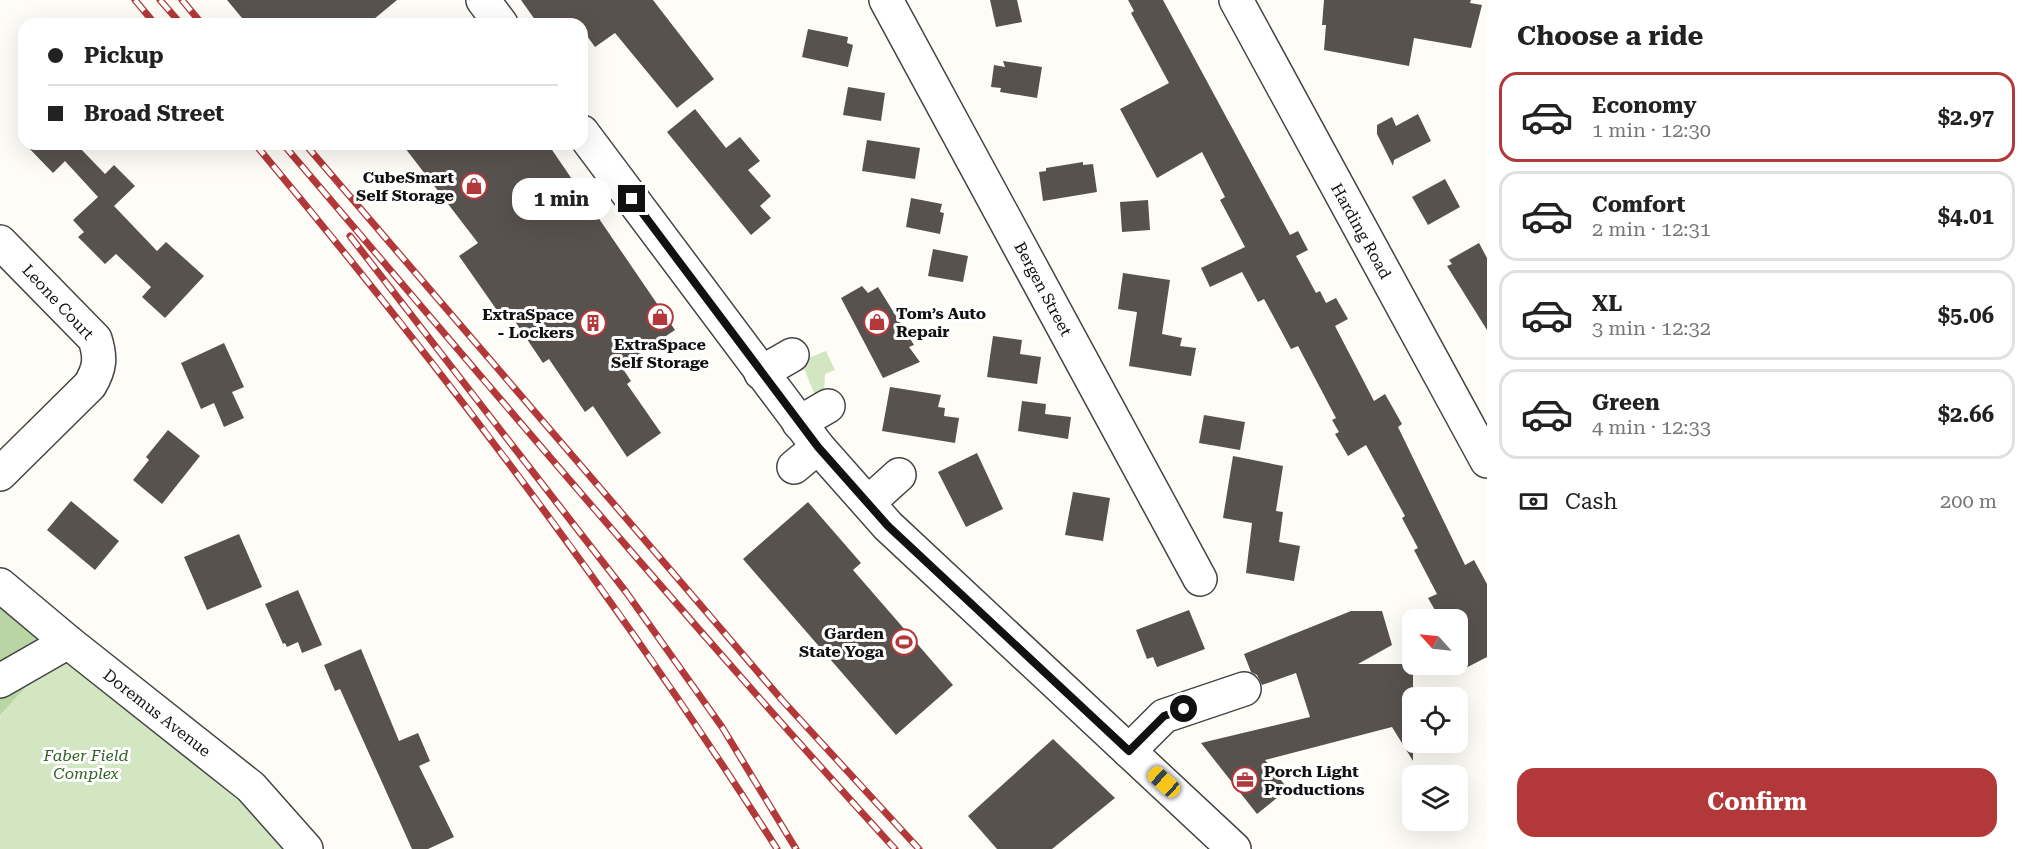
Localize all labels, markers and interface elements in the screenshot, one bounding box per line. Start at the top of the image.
text: Choose a ride [1517,20,1703,52]
text: Pickup [84,43,164,68]
icon: car [1520,90,1574,144]
text: Economy [1592,93,1696,118]
text: Broad Street [84,101,224,126]
text: $2.97 [1938,105,1994,130]
text: 1 min · 12:30 [1592,118,1711,142]
place label: CubeSmart Self Storage [356,168,455,205]
shop icon: CubeSmart Self Storage [459,171,489,201]
callout: 1 min [512,178,611,220]
street label: Harding Road [1327,180,1395,282]
route end [618,185,645,212]
text: 1 min [534,187,589,211]
icon: car [1520,189,1574,243]
text: Comfort [1592,192,1685,217]
text: $4.01 [1938,204,1994,229]
text: 2 min · 12:31 [1592,217,1711,241]
street label: Bergen Street [1010,239,1076,339]
street label: Leone Court [18,260,98,344]
icon: car [1520,288,1574,342]
text: XL [1592,291,1622,316]
shop icon: ExtraSpace Self Storage [645,302,675,332]
text: $5.06 [1938,303,1994,328]
place label: Tom’s Auto Repair [896,304,986,341]
place label: ExtraSpace - Lockers [482,305,574,342]
shop icon: Tom’s Auto Repair [862,307,892,337]
building icon: ExtraSpace - Lockers [578,308,608,338]
text: 3 min · 12:32 [1592,316,1711,340]
place label: ExtraSpace Self Storage [611,335,709,372]
icon: car [1520,387,1574,441]
text: Green [1592,390,1660,415]
text: $2.66 [1938,402,1994,427]
text: 4 min · 12:33 [1592,415,1711,439]
icon: cash [1517,485,1550,518]
text: Cash [1565,489,1617,514]
text: 200 m [1940,489,1997,513]
north arrow [1402,609,1468,675]
map controls [1402,609,1468,831]
place label: Garden State Yoga [799,624,885,661]
sports icon: Garden State Yoga [889,627,919,657]
street label: Doremus Avenue [100,665,215,761]
button: locate [1402,687,1468,753]
route start [1170,695,1197,722]
park label: Faber Field Complex [43,746,128,783]
place label: Porch Light Productions [1264,762,1364,799]
car [1145,763,1183,801]
office icon: Porch Light Productions [1230,765,1260,795]
button: layers [1402,765,1468,831]
button: Confirm [1517,768,1997,837]

